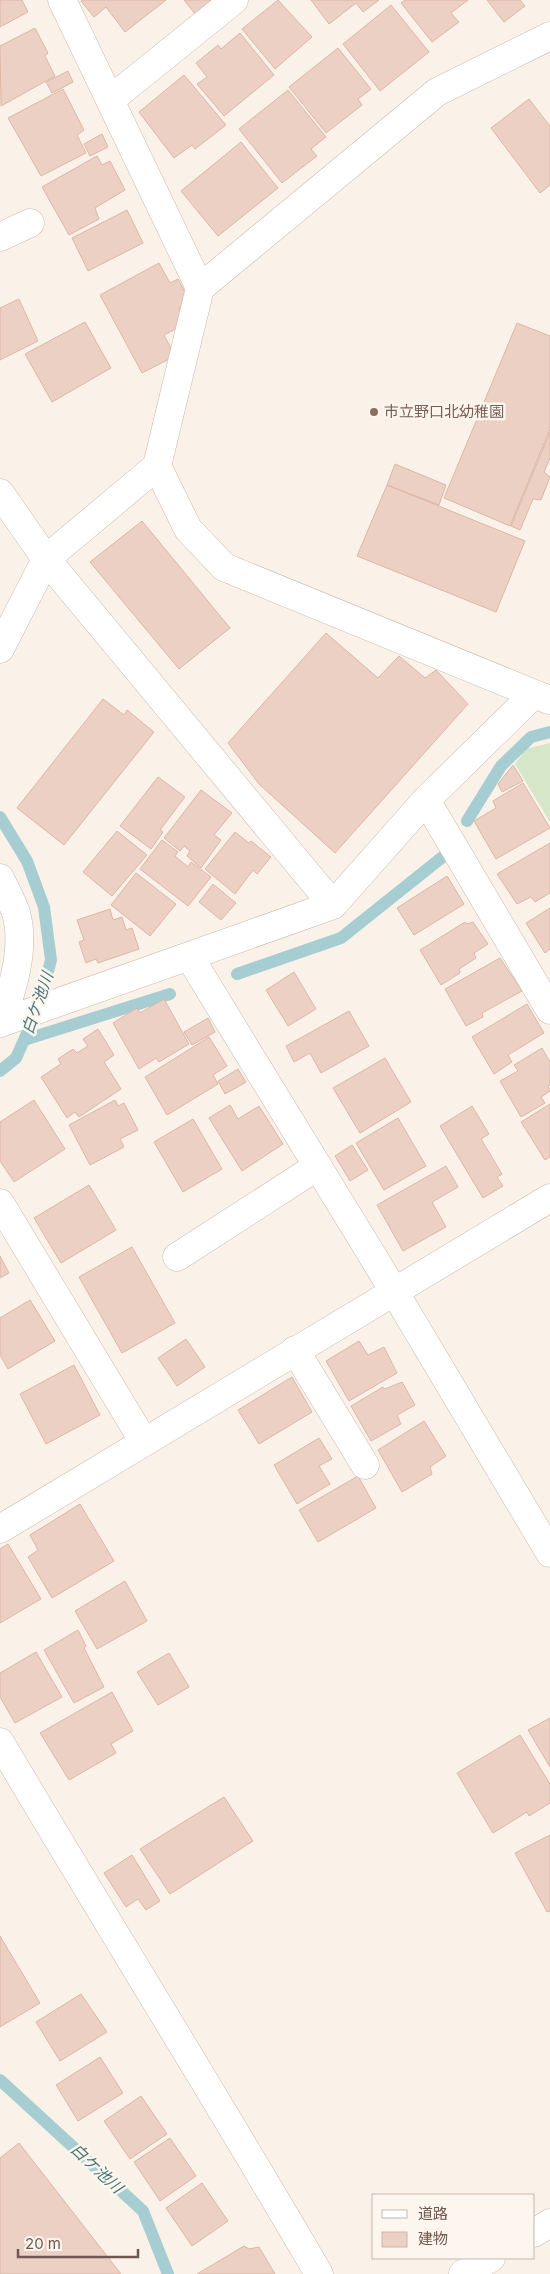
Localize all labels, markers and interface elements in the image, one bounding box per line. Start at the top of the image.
place label: 市立野口北幼稚園 [384,402,504,421]
marker: 市立野口北幼稚園 [368,406,380,418]
water label: 白ケ池川 [17,968,58,1037]
water label: 白ケ池川 [67,2139,129,2198]
legend [372,2194,535,2259]
text: 道路 [418,2204,448,2223]
scale bar [18,2226,138,2258]
text: 建物 [418,2229,448,2248]
text: 20 m [25,2234,61,2253]

